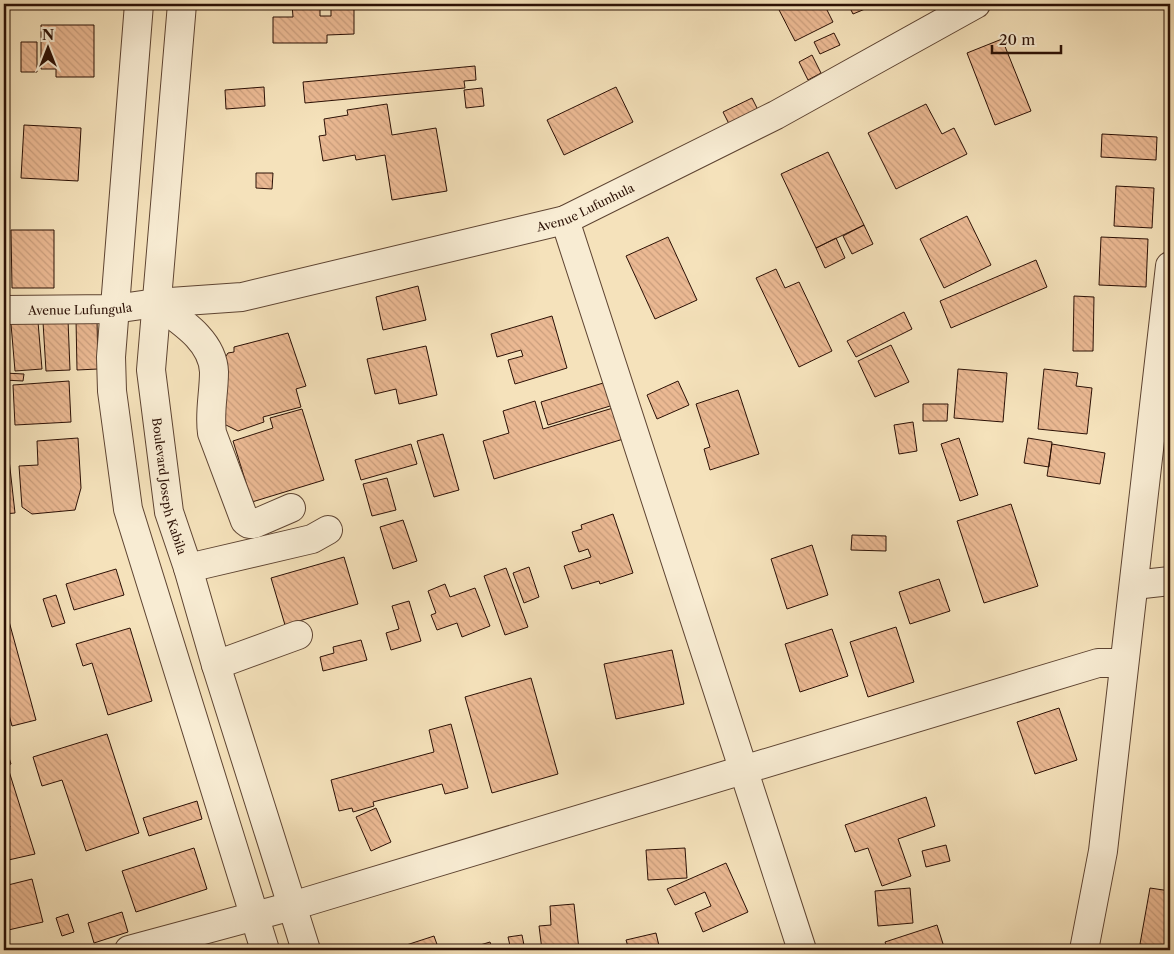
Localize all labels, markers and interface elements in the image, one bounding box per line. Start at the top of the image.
north arrow [22,22,72,72]
scale bar [992,22,1060,54]
text: N [42,26,54,44]
text: 20 m [999,30,1035,49]
street label: Avenue Lufunhula [534,179,637,234]
street label: Avenue Lufungula [27,299,134,317]
street label: Boulevard Joseph Kabila [150,417,191,557]

